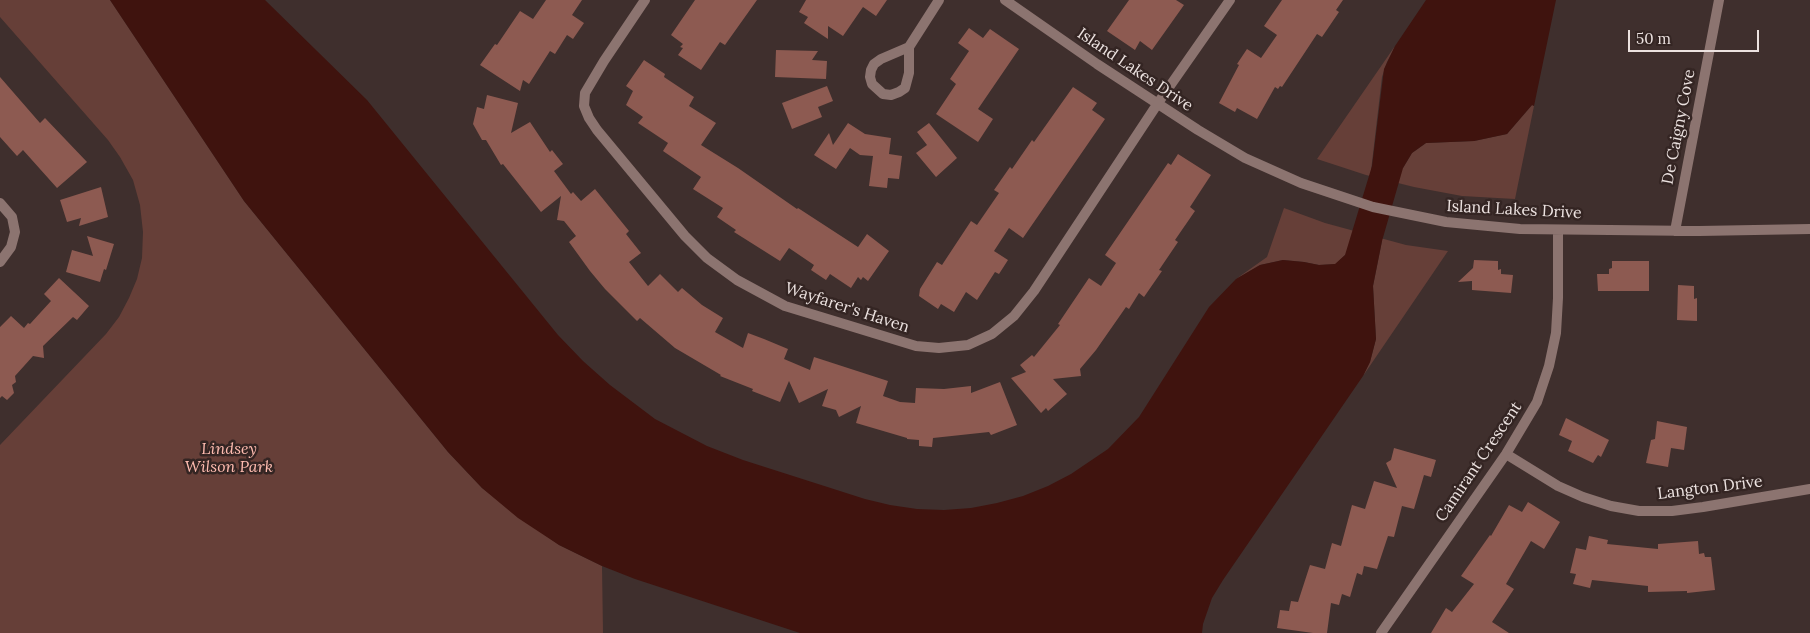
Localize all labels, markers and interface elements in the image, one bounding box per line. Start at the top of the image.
scale bar [1630,20,1761,52]
street label: Island Lakes Drive [1074,24,1196,116]
text: 50 m [1636,29,1671,48]
street label: De Caigny Cove [1658,68,1700,186]
street label: Island Lakes Drive [1446,197,1582,223]
street label: Wayfarer's Haven [782,279,912,337]
street label: Camirant Crescent [1432,399,1526,525]
park label: Lindsey Wilson Park [185,439,273,477]
street label: Langton Drive [1656,472,1764,504]

